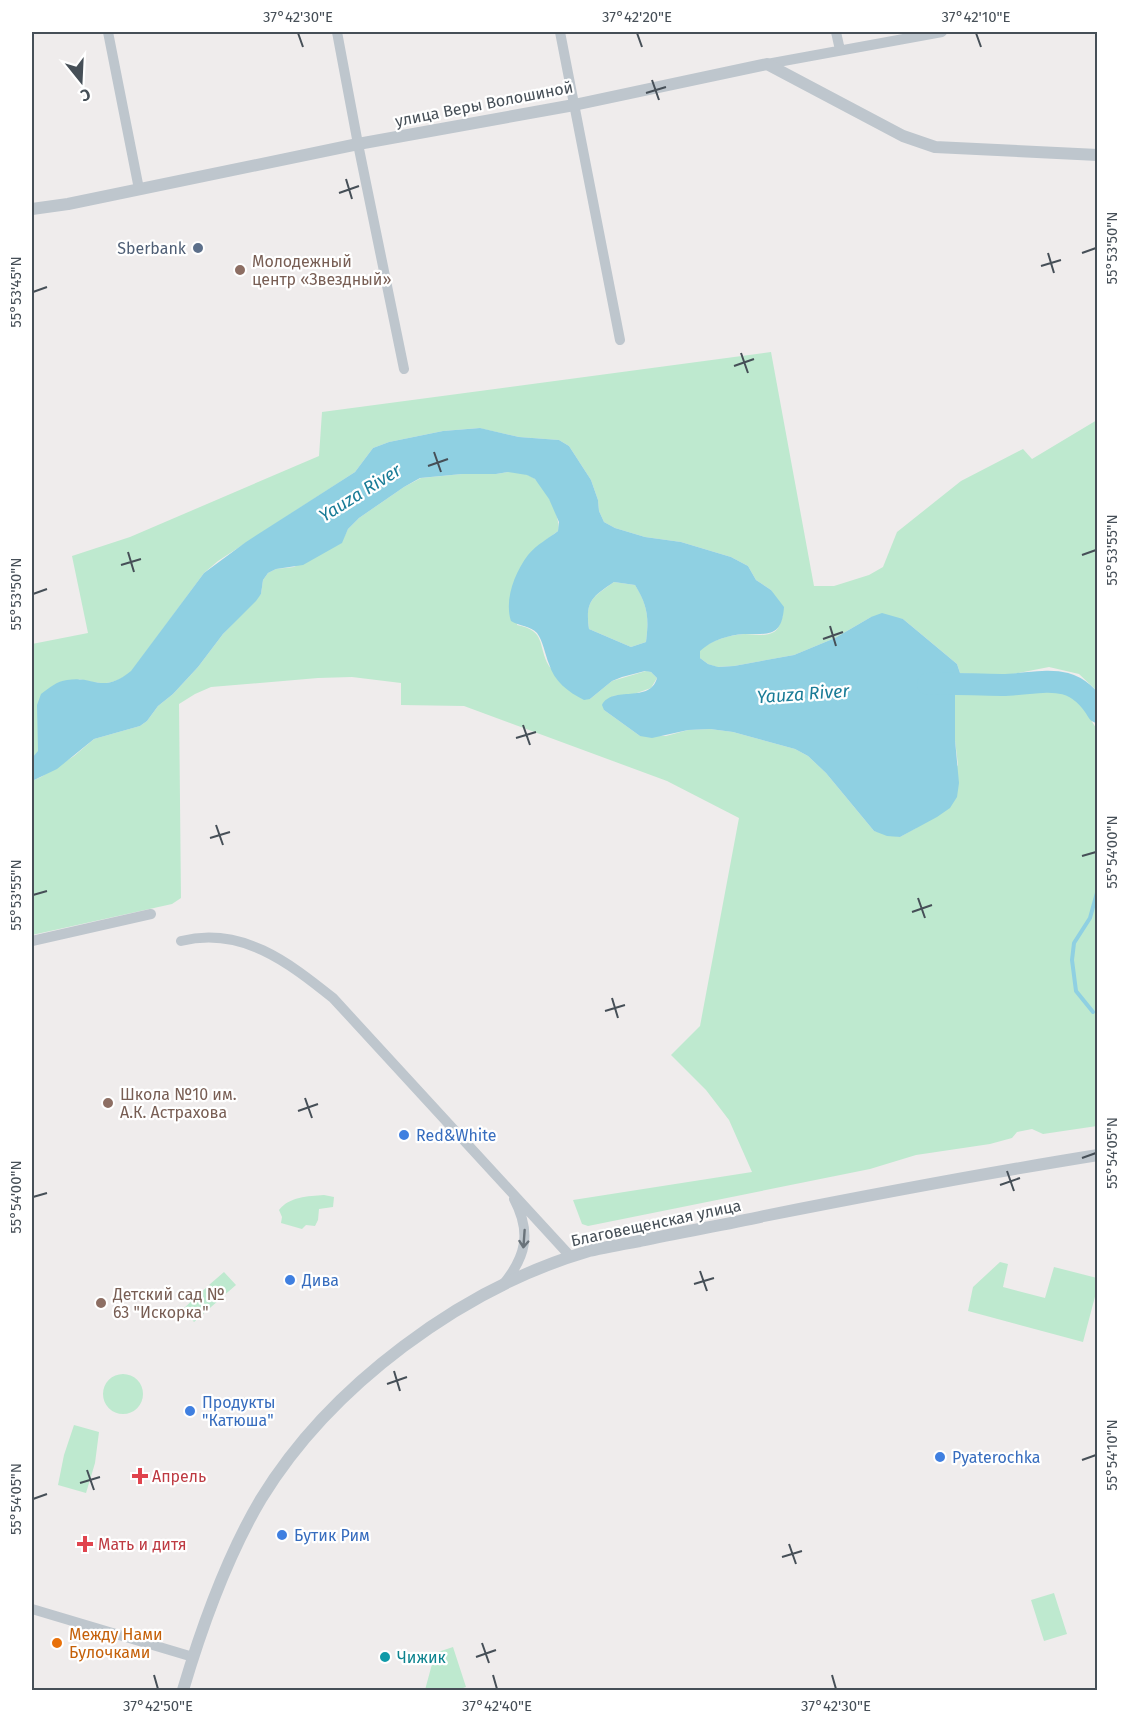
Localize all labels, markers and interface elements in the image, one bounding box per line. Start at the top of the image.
text: 37°42'30"E [263,8,333,26]
text: 37°42'20"E [602,8,672,26]
text: 37°42'10"E [941,8,1011,26]
north arrow [51,51,111,111]
street label: улица Веры Волошиной [393,77,575,131]
text: С [77,84,93,105]
text: 55°53'50"N [1103,212,1121,284]
place label: Sberbank [117,239,187,258]
marker: Sberbank [191,241,205,255]
place label: Молодежный центр «Звездный» [252,252,392,289]
text: 55°53'45"N [7,256,25,328]
marker: Молодежный центр «Звездный» [233,263,247,277]
water label: Yauza River [315,459,406,527]
text: 55°53'55"N [1103,514,1121,586]
text: 55°53'50"N [7,558,25,630]
water label: Yauza River [756,680,851,708]
text: 55°54'00"N [1103,815,1121,889]
text: 55°53'55"N [7,859,25,931]
place label: Школа №10 им. А.К. Астрахова [120,1085,237,1122]
marker: Школа №10 им. А.К. Астрахова [101,1096,115,1110]
text: 55°54'05"N [1103,1117,1121,1189]
place label: Red&White [416,1126,497,1145]
marker: Red&White [397,1128,411,1142]
text: 55°54'00"N [7,1160,25,1234]
street label: Благовещенская улица [569,1196,743,1250]
one-way arrow [518,1229,529,1249]
place label: Дива [301,1271,339,1290]
marker: Дива [283,1273,297,1287]
place label: Детский сад № 63 "Искорка" [112,1285,225,1322]
marker: Детский сад № 63 "Искорка" [94,1296,108,1310]
place label: Продукты "Катюша" [202,1393,276,1430]
marker: Продукты "Катюша" [183,1404,197,1418]
text: 55°54'10"N [1103,1419,1121,1491]
place label: Pyaterochka [952,1448,1041,1467]
marker: Pyaterochka [933,1450,947,1464]
text: 55°54'05"N [7,1463,25,1535]
place label: Апрель [152,1467,206,1486]
marker: Апрель [133,1469,147,1483]
place label: Бутик Рим [294,1526,370,1545]
marker: Бутик Рим [275,1528,289,1542]
marker: Мать и дитя [76,1535,94,1553]
place label: Мать и дитя [98,1535,187,1554]
place label: Между Нами Булочками [69,1625,163,1662]
marker: Между Нами Булочками [50,1636,64,1650]
place label: Чижик [397,1648,446,1667]
marker: Чижик [378,1650,392,1664]
text: 37°42'50"E [123,1697,193,1715]
text: 37°42'40"E [462,1697,532,1715]
text: 37°42'30"E [801,1697,871,1715]

